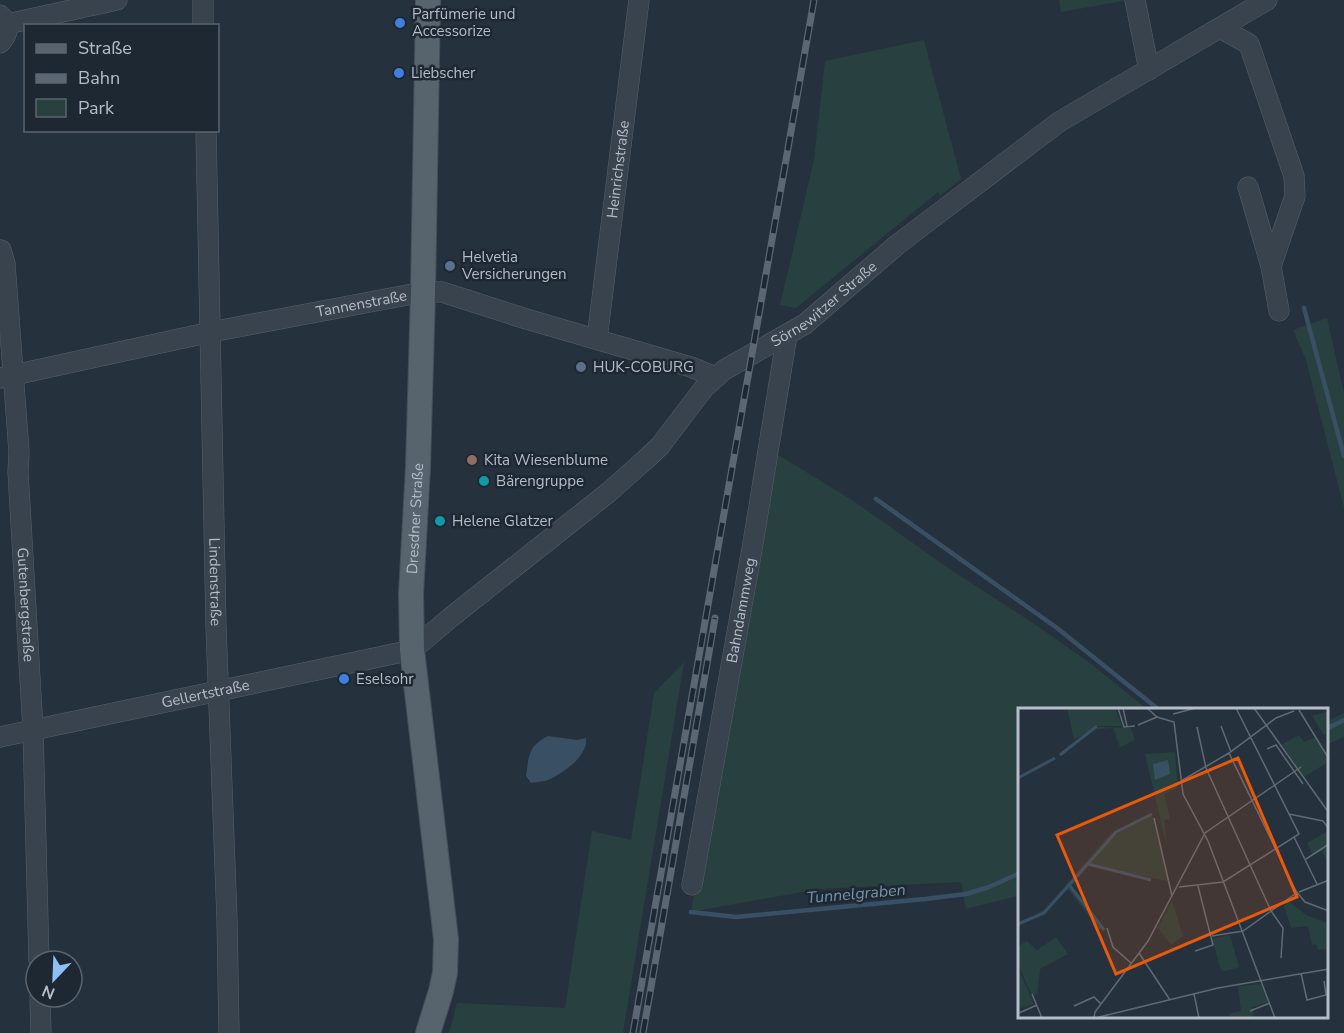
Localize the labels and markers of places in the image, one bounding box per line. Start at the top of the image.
place label: Parfümerie und Accessorize [412,4,515,41]
marker: Parfümerie und Accessorize [393,16,407,30]
place label: Liebscher [411,63,476,83]
marker: Liebscher [392,66,406,80]
place label: Helvetia Versicherungen [461,247,566,284]
marker: Helvetia Versicherungen [443,259,457,273]
place label: HUK-COBURG [593,357,694,377]
marker: HUK-COBURG [574,360,588,374]
place label: Kita Wiesenblume [484,450,608,470]
marker: Kita Wiesenblume [465,453,479,467]
place label: Bärengruppe [496,471,584,491]
marker: Bärengruppe [477,474,491,488]
place label: Helene Glatzer [452,511,553,531]
marker: Helene Glatzer [433,514,447,528]
place label: Eselsohr [356,669,414,689]
marker: Eselsohr [337,672,351,686]

